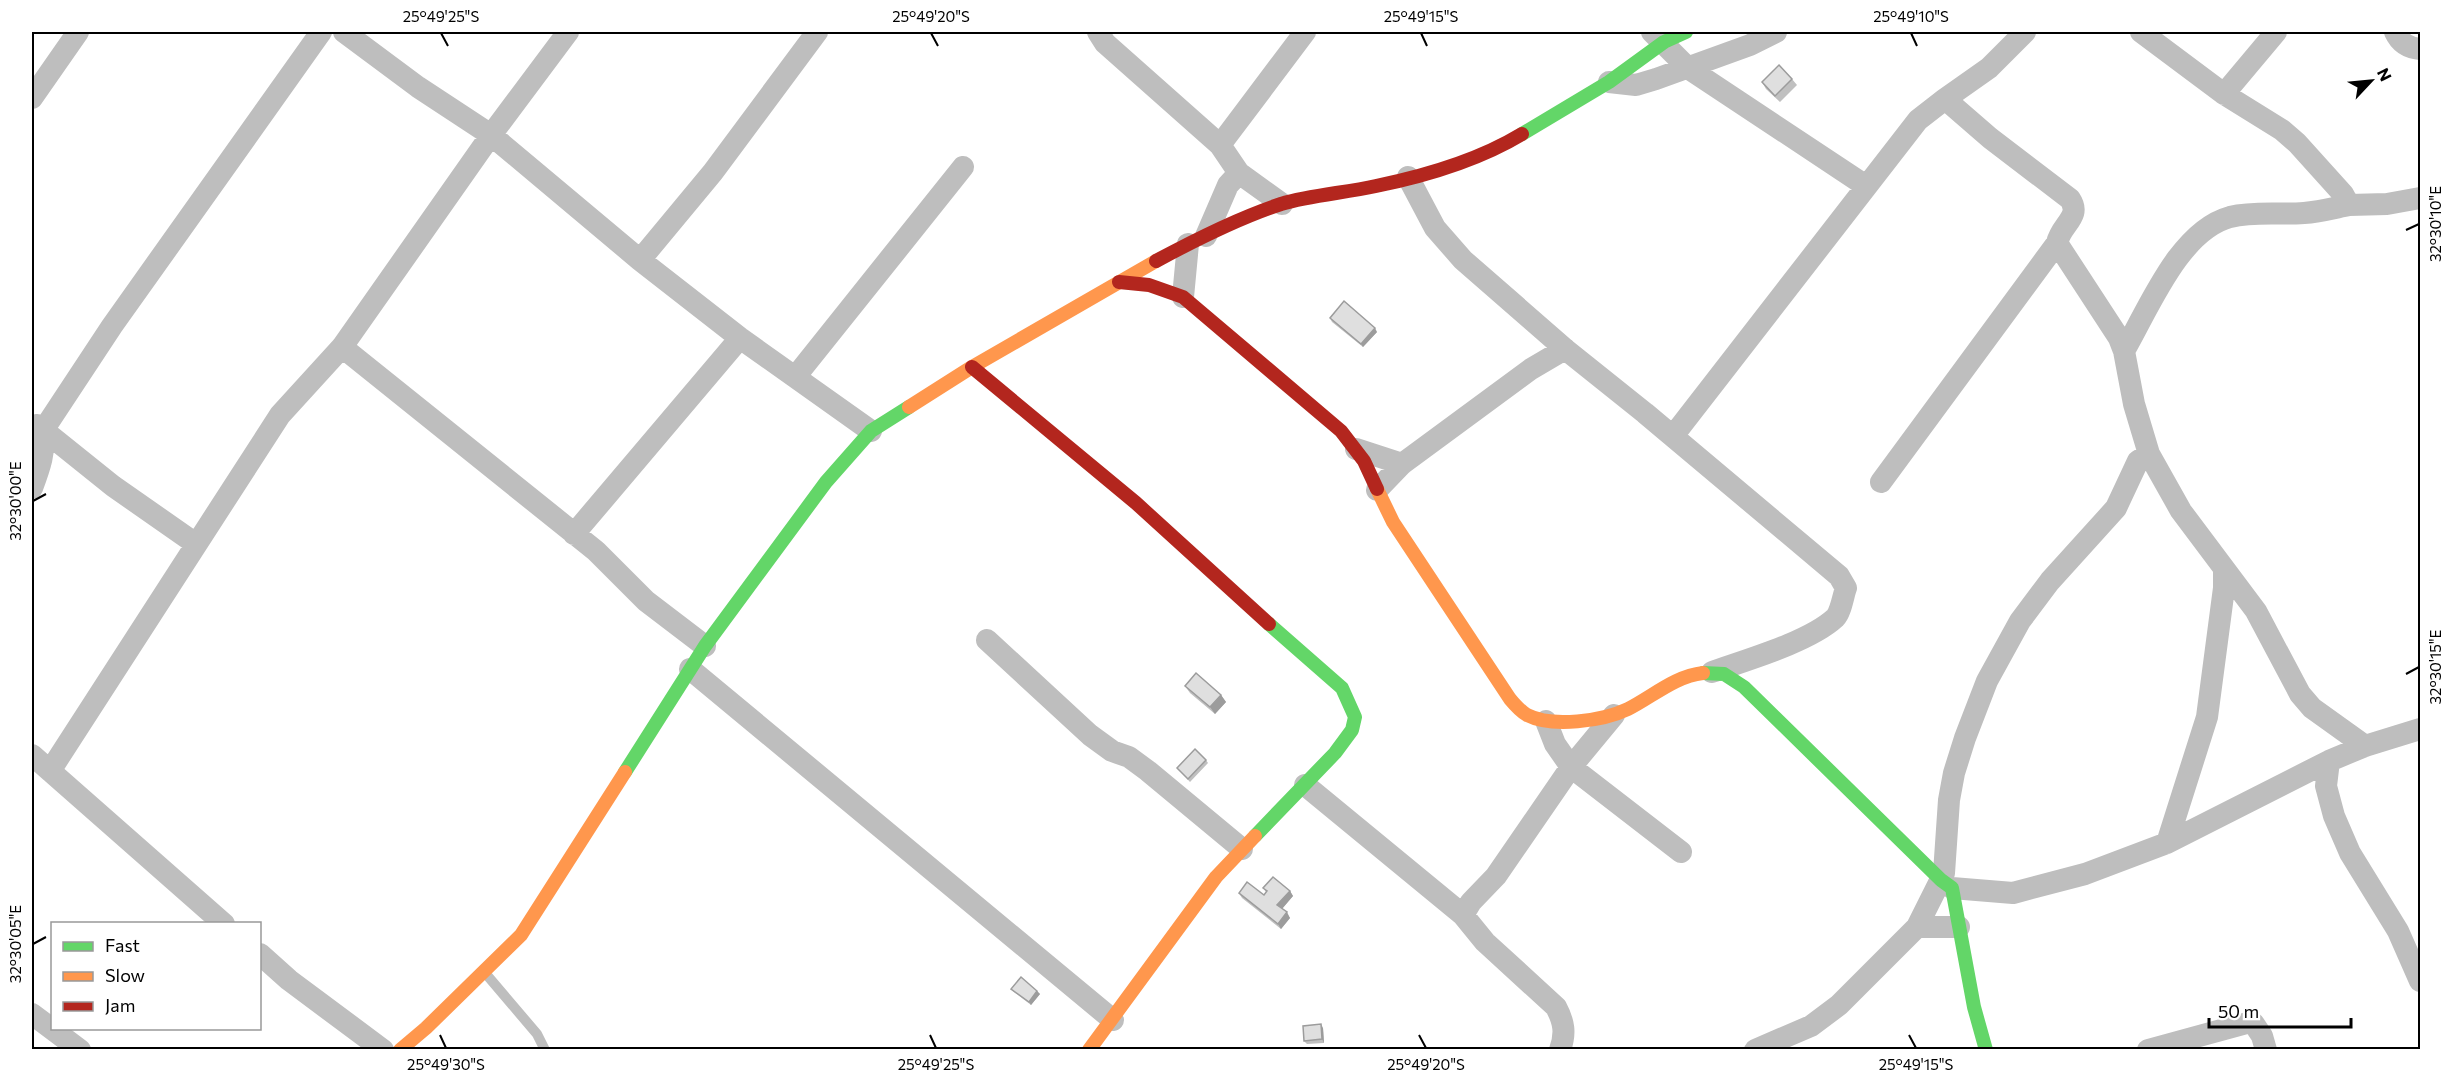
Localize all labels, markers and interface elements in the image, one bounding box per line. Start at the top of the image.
text: 25°49'25"S [403,7,479,25]
text: 25°49'20"S [892,7,970,25]
text: 25°49'15"S [1384,7,1458,25]
text: 25°49'10"S [1873,7,1949,25]
north arrow [2341,51,2401,111]
text: N [2374,65,2396,84]
text: 32°30'10"E [2426,186,2444,262]
text: 32°30'00"E [6,461,24,541]
text: 32°30'15"E [2426,629,2444,704]
text: 32°30'05"E [6,905,24,983]
legend [51,922,261,1030]
text: Fast [105,934,140,956]
text: Slow [105,964,145,986]
scale bar [2209,991,2352,1029]
text: Jam [105,994,135,1016]
text: 50 m [2218,1000,2259,1022]
text: 25°49'30"S [407,1055,485,1073]
text: 25°49'25"S [898,1055,974,1073]
text: 25°49'20"S [1387,1055,1465,1073]
text: 25°49'15"S [1879,1055,1953,1073]

